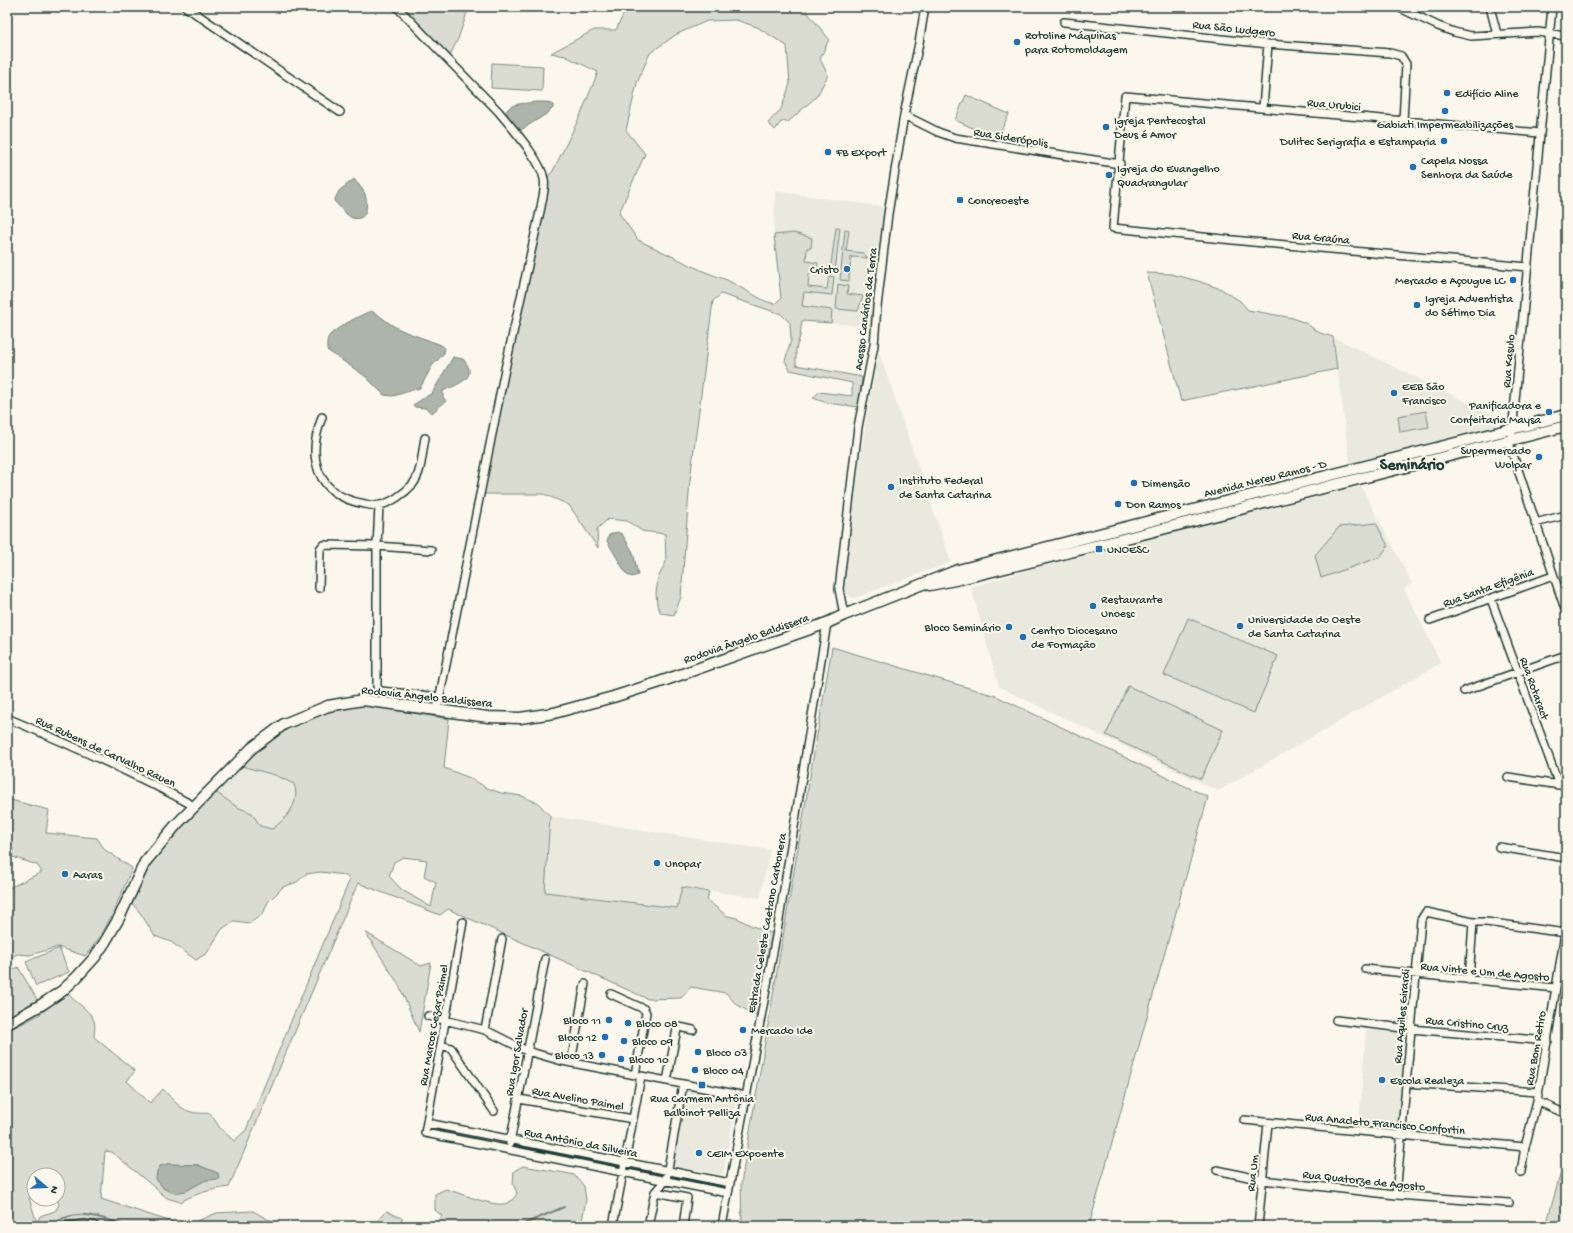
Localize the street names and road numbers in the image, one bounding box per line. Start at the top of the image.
street label: Rua São Ludgero [1192,19,1276,41]
street label: Rua Urubici [1306,97,1362,115]
street label: Rua Siderópolis [973,126,1049,152]
street label: Rua Graúna [1291,229,1351,249]
street label: Acesso Canários da Terra [853,247,882,371]
street label: Rua Kasulo [1501,334,1519,388]
street label: Avenida Nereu Ramos - D [1203,458,1328,502]
street label: Rua Santa Efigênia [1441,566,1536,612]
street label: Rodovia Ângelo Baldissera [682,612,812,668]
street label: Rua Rotaract [1515,656,1551,723]
street label: Rodovia Ângelo Baldissera [361,684,493,712]
street label: Rua Rubens de Carvalho Rauen [33,714,178,792]
street label: Estrada Celeste Caetano Carbonera [745,832,791,1014]
street label: Rua Vinte e Um de Agosto [1420,960,1550,986]
street label: Rua Marcos Cezar Paimel [417,963,453,1087]
street label: Rua Aquiles Girardi [1392,968,1414,1064]
street label: Rua Igor Salvador [503,1006,533,1097]
street label: Rua Bom Retiro [1524,1010,1550,1087]
street label: Rua Cristino Cruz [1425,1014,1510,1036]
street label: Rua Avelino Paimel [531,1085,625,1115]
street label: Rua Anacleto Francisco Confortin [1304,1111,1466,1139]
street label: Rua Antônio da Silveira [523,1126,639,1162]
street label: Rua Um [1245,1154,1263,1192]
street label: Rua Quatorze de Agosto [1302,1169,1426,1195]

